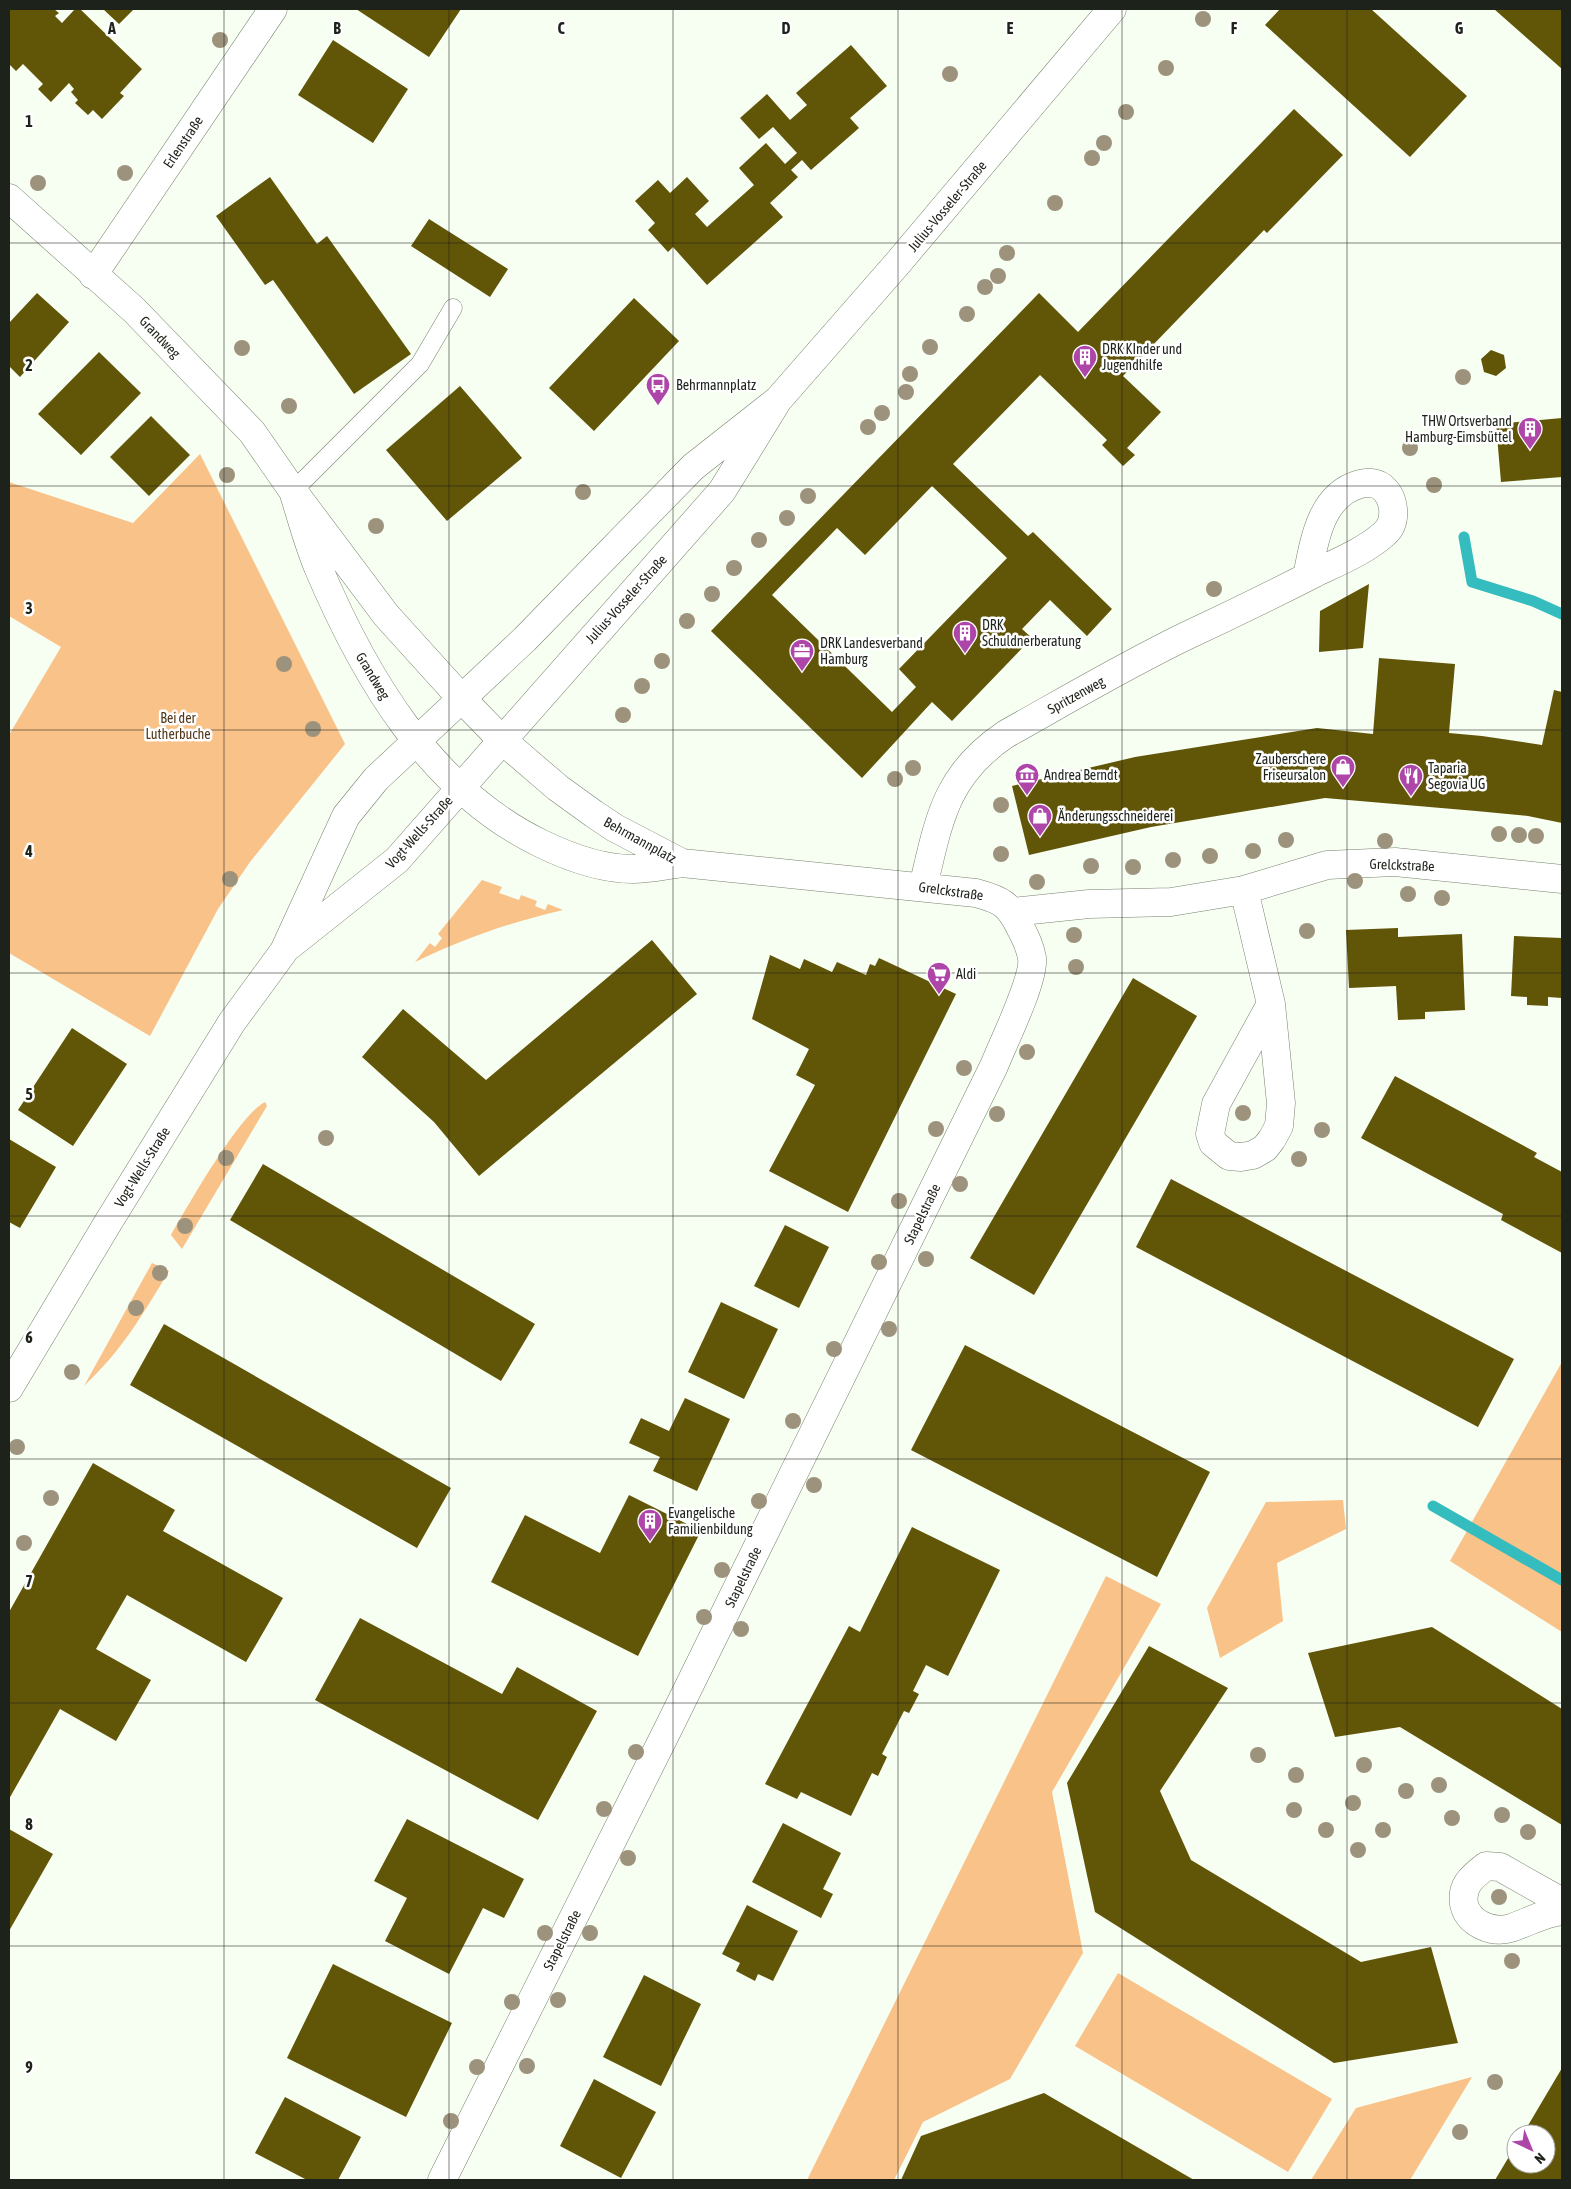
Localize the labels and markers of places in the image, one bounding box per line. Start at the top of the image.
place label: DRK KInder und Jugendhilfe [1102,341,1182,373]
building icon: DRK KInder und Jugendhilfe [1072,344,1098,378]
bus stop icon: Behrmannplatz [645,372,671,406]
place label: Behrmannplatz [676,377,756,393]
place label: THW Ortsverband Hamburg-Eimsbüttel [1405,413,1512,445]
building icon: THW Ortsverband Hamburg-Eimsbüttel [1517,416,1543,450]
place label: DRK Schuldnerberatung [982,617,1081,649]
building icon: DRK Schuldnerberatung [952,620,978,654]
place label: DRK Landesverband Hamburg [820,635,923,667]
office icon: DRK Landesverband Hamburg [789,638,815,672]
place label: Zauberschere Friseursalon [1256,751,1326,783]
shop icon: Zauberschere Friseursalon [1330,754,1356,788]
place label: Taparia Segovia UG [1428,760,1486,792]
museum icon: Andrea Berndt [1014,762,1040,796]
restaurant icon: Taparia Segovia UG [1398,763,1424,797]
place label: Andrea Berndt [1044,767,1118,783]
shop icon: Änderungsschneiderei [1027,803,1053,837]
place label: Änderungsschneiderei [1058,808,1173,824]
supermarket icon: Aldi [926,961,952,995]
place label: Aldi [956,966,976,982]
place label: Evangelische Familienbildung [668,1505,753,1537]
building icon: Evangelische Familienbildung [637,1508,663,1542]

